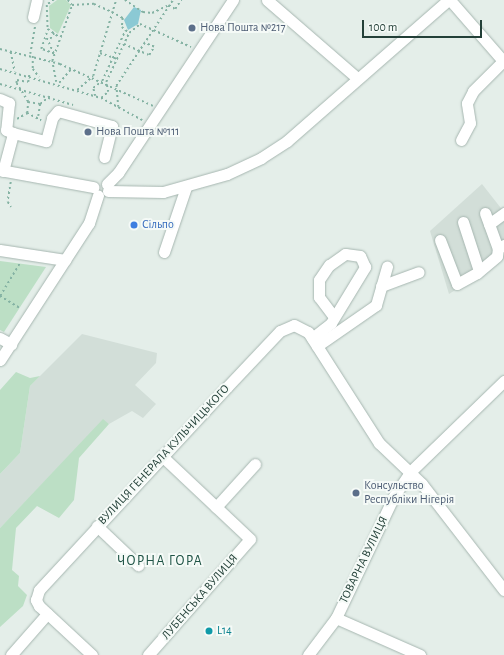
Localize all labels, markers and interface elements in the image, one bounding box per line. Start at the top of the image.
scale bar [364,12,484,38]
place label: Нова Пошта №217 [200,21,286,35]
text: 100 m [369,21,397,33]
marker: Нова Пошта №217 [187,23,197,33]
place label: Нова Пошта №111 [96,125,179,139]
marker: Нова Пошта №111 [83,127,93,137]
place label: Сільпо [142,218,174,232]
marker: Сільпо [129,220,139,230]
street label: ВУЛИЦЯ ГЕНЕРАЛА КУЛЬЧИЦЬКОГО [95,382,233,528]
place label: Консульство Республіки Нігерія [364,479,454,507]
marker: Консульство Республіки Нігерія [351,488,361,498]
street label: ТОВАРНА ВУЛИЦЯ [337,514,391,606]
street label: ЛУБЕНСЬКА ВУЛИЦЯ [159,551,241,643]
district label: ЧОРНА ГОРА [117,553,203,569]
place label: L14 [217,624,232,638]
marker: L14 [204,626,214,636]

